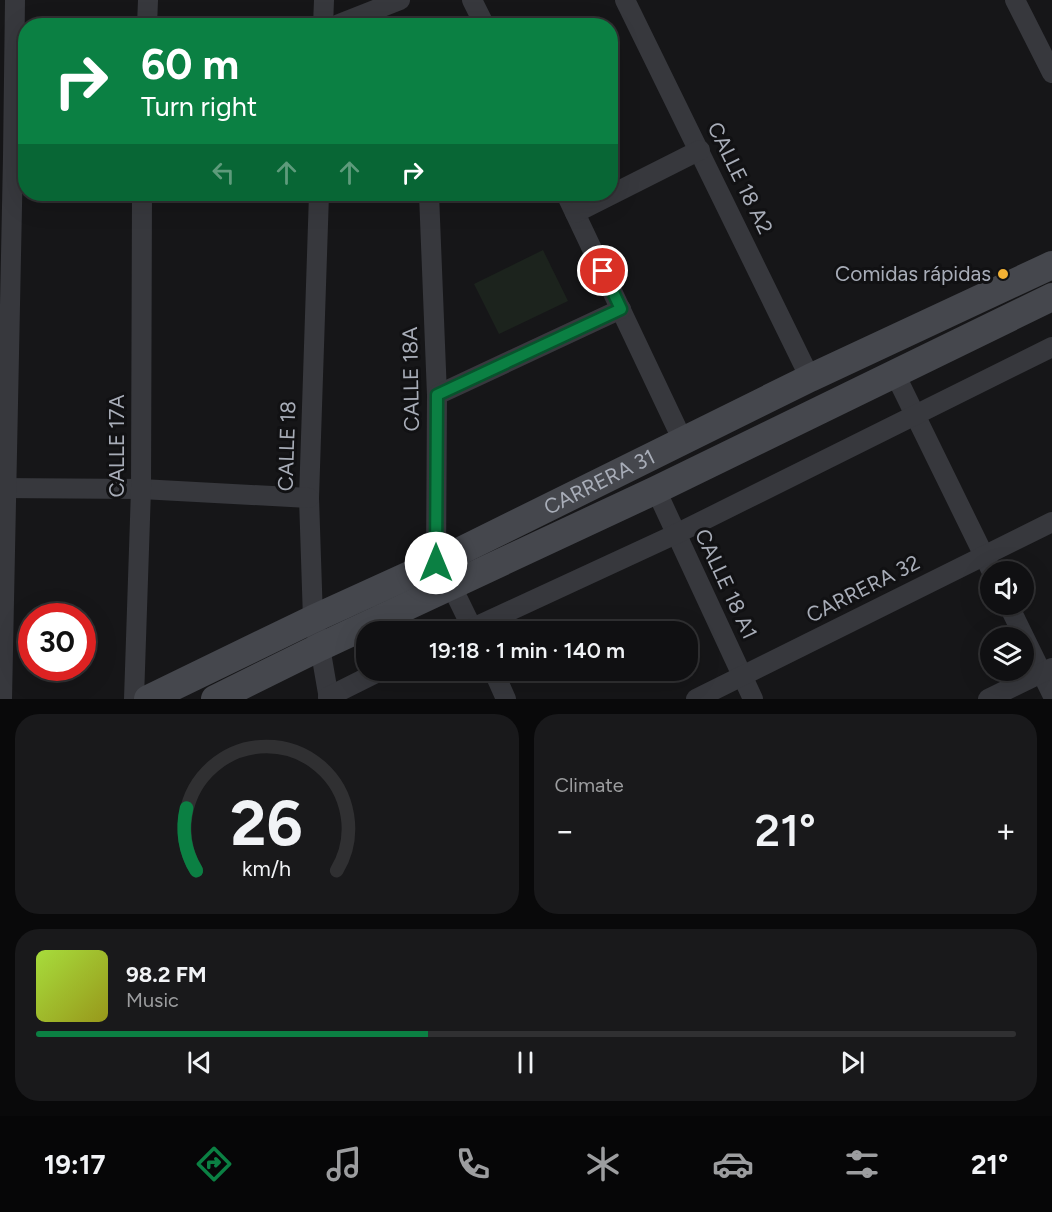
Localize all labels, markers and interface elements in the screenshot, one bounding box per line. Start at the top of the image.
text: 60 m [141,39,239,90]
icon: right [42,42,120,120]
text: Turn right [141,90,257,123]
street label: CALLE 18 A2 [703,118,778,238]
icon: left [207,156,240,189]
icon: ahead [270,156,303,189]
icon: ahead [333,156,366,189]
icon: right [396,156,429,189]
pin [577,245,628,296]
icon: arrive [586,254,619,287]
place label: Comidas rápidas [835,261,991,286]
marker: Comidas rápidas [996,267,1010,281]
street label: CALLE 18A [397,326,424,432]
street label: CALLE 17A [104,395,129,497]
street label: CALLE 18 [272,400,301,492]
street label: CARRERA 31 [540,444,659,520]
street label: CALLE 18 A1 [690,525,763,643]
position arrow [404,531,468,595]
street label: CARRERA 32 [802,549,924,628]
map controls [980,561,1034,681]
button: sound [980,561,1034,615]
speed limit sign: 30 [18,603,96,681]
button: layers [980,627,1034,681]
text: 19:18 · 1 min · 140 m [429,637,625,664]
text: Climate [555,773,624,797]
text: 26 [231,786,303,861]
text: 21° [755,803,816,857]
text: − [555,811,575,850]
text: + [995,811,1016,850]
text: km/h [242,856,291,881]
text: 98.2 FM [126,961,207,988]
text: Music [126,988,179,1012]
icon: previous [183,1046,216,1079]
icon: pause [509,1046,542,1079]
icon: next [836,1046,869,1079]
icon: directions [193,1143,235,1185]
icon: music [323,1143,365,1185]
icon: phone [452,1143,494,1185]
icon: climate [582,1143,624,1185]
icon: car [712,1143,754,1185]
icon: filters [841,1143,883,1185]
text: 19:17 [44,1148,105,1181]
text: 21° [971,1148,1008,1181]

